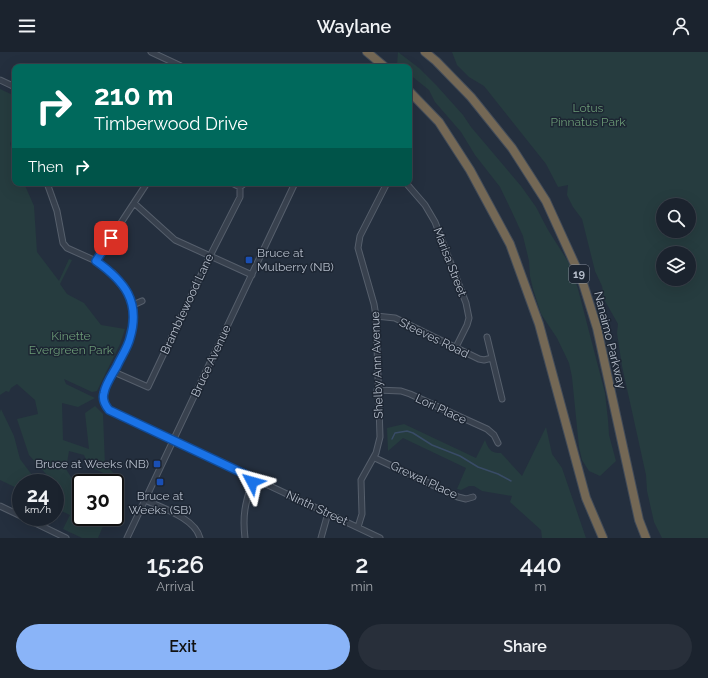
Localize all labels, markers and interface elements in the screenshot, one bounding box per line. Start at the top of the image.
icon: menu [16,15,38,37]
icon: person [670,15,692,37]
text: Waylane [317,16,391,37]
text: 210 m [94,79,174,112]
icon: right [28,80,80,132]
park label: Lotus Pinnatus Park [550,101,626,129]
text: Timberwood Drive [94,113,248,134]
icon: right [71,156,93,178]
text: Then [28,158,63,176]
map controls [656,198,696,286]
button: search [656,198,696,238]
pin [94,221,128,255]
street label: Marisa Street [430,226,470,298]
icon: arrive [100,227,122,249]
place label: Bruce at Mulberry (NB) [257,246,334,274]
button: layers [656,246,696,286]
street label: Bramblewood Lane [158,252,216,356]
marker: Bruce at Mulberry (NB) [244,255,254,265]
road number: 19 [569,265,589,283]
street label: Nanaimo Parkway [591,290,629,391]
street label: Shelby Ann Avenue [368,311,386,419]
street label: Steeves Road [397,315,471,361]
street label: Bruce Avenue [188,323,234,399]
park label: Kinette Evergreen Park [29,329,114,357]
street label: Lori Place [413,391,469,427]
place label: Bruce at Weeks (NB) [35,457,149,471]
street label: Grewal Place [388,458,460,502]
marker: Bruce at Weeks (NB) [152,459,162,469]
position arrow [231,461,273,503]
speed limit sign: 30 [72,474,124,526]
marker: Bruce at Weeks (SB) [155,477,165,487]
text: 24 [27,483,49,507]
street label: Ninth Street [284,488,350,528]
place label: Bruce at Weeks (SB) [129,489,191,517]
text: km/h [25,504,51,515]
text: 15:26 [147,550,204,579]
text: 2 [355,550,369,579]
text: 440 [520,550,561,579]
text: Arrival [156,579,194,594]
text: min [351,579,373,594]
text: m [535,579,547,594]
button: Exit [16,624,350,670]
button: Share [358,624,692,670]

